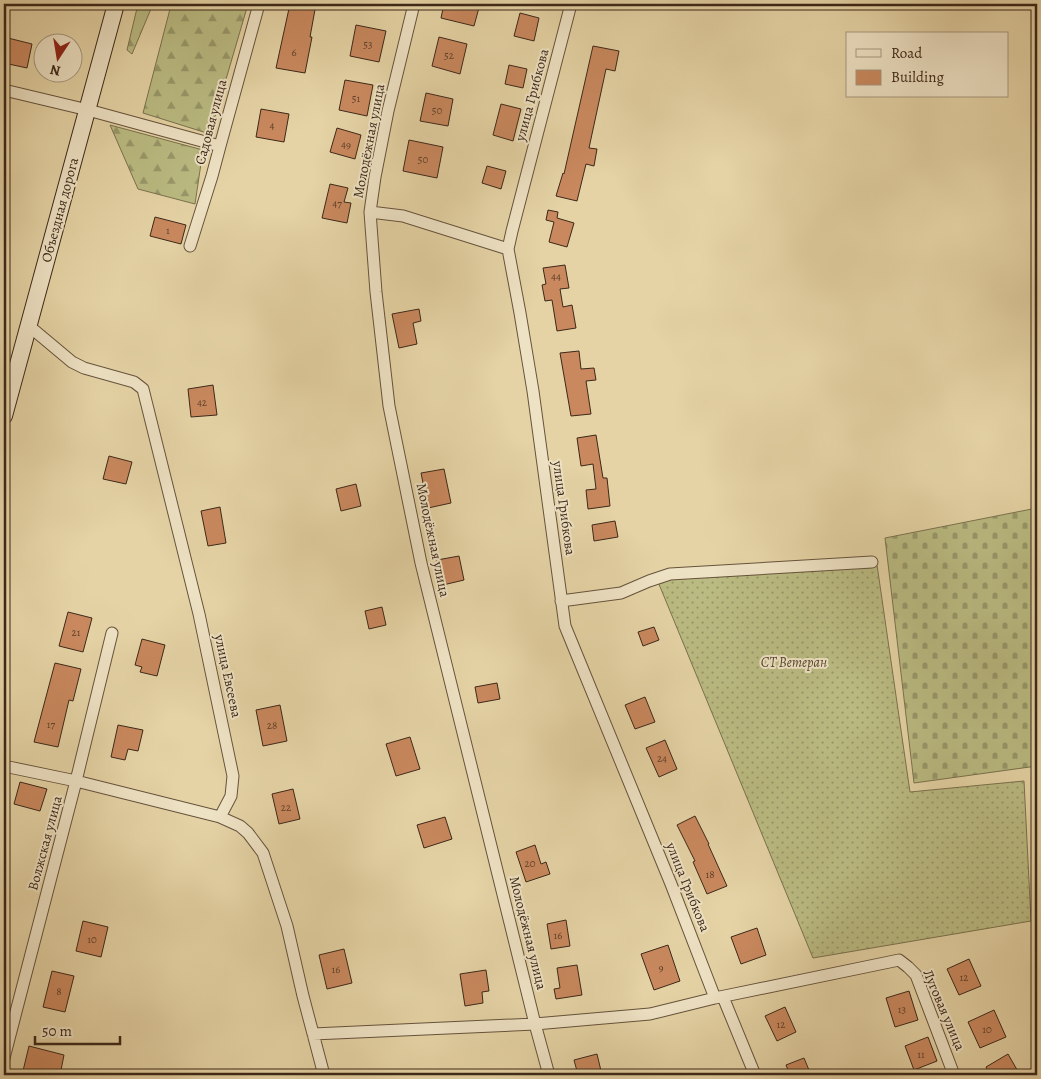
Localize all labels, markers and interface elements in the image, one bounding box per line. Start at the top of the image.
north arrow [32,32,82,82]
legend [846,32,1008,98]
house number: 53 [363,37,373,52]
text: Road [891,43,923,63]
house number: 6 [291,45,297,60]
street label: улица Грибкова [510,46,554,144]
house number: 52 [444,48,454,63]
text: N [48,60,62,81]
text: Building [891,67,944,87]
street label: Садовая улица [190,77,232,167]
street label: Молодёжная улица [349,82,390,200]
house number: 51 [352,91,360,106]
house number: 50 [432,103,442,118]
house number: 4 [270,118,275,133]
house number: 49 [341,137,351,152]
house number: 50 [418,152,428,167]
street label: Объездная дорога [37,155,83,265]
house number: 47 [332,196,342,211]
house number: 1 [166,223,170,238]
house number: 44 [551,269,561,284]
house number: 42 [197,395,207,410]
street label: улица Грибкова [548,459,580,557]
street label: Молодёжная улица [412,481,454,599]
house number: 21 [72,625,81,640]
street label: улица Евсеева [210,632,246,720]
park label: СТ Ветеран [761,653,827,672]
house number: 17 [47,717,56,732]
house number: 28 [267,718,277,733]
house number: 24 [657,751,667,766]
street label: Волжская улица [23,793,67,892]
house number: 22 [281,800,291,815]
street label: улица Грибкова [661,838,715,935]
house number: 20 [524,856,536,871]
house number: 18 [705,867,715,882]
street label: Молодёжная улица [505,874,551,992]
house number: 16 [554,928,562,943]
house number: 10 [87,932,97,947]
house number: 9 [658,960,664,975]
house number: 16 [332,962,340,977]
street label: Луговая улица [918,967,970,1054]
house number: 12 [960,970,969,985]
house number: 8 [56,984,62,999]
house number: 13 [898,1002,906,1017]
scale bar [35,1014,120,1046]
house number: 12 [777,1017,786,1032]
text: 50 m [42,1021,72,1041]
house number: 10 [982,1022,992,1037]
house number: 11 [917,1047,925,1062]

